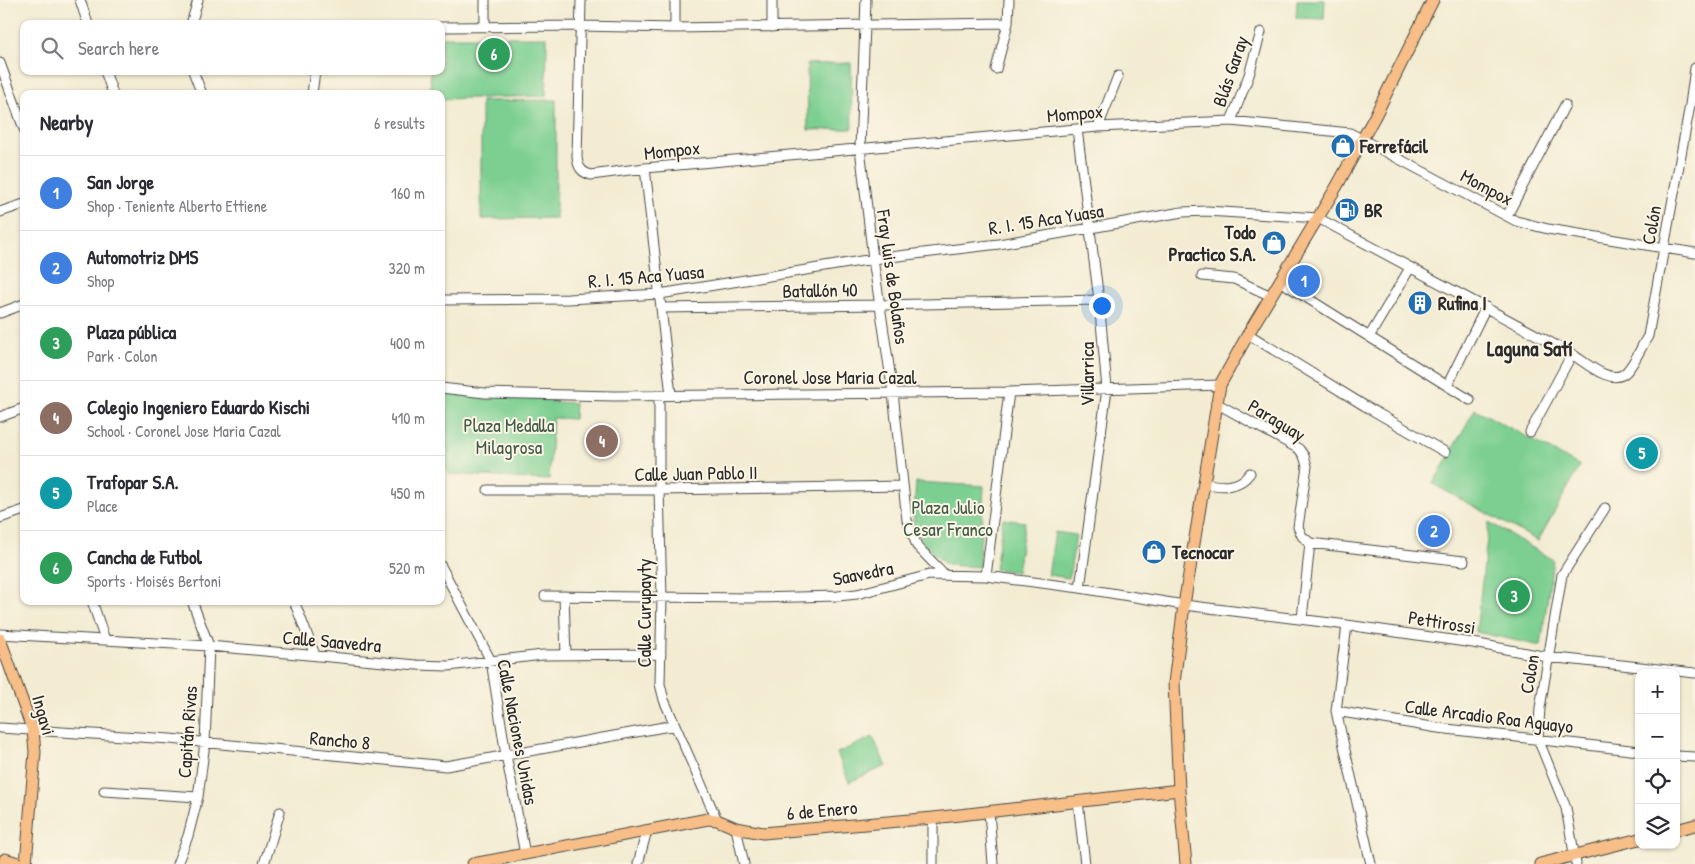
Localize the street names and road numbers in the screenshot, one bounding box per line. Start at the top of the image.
street label: Blás Garay [1206,32,1254,110]
street label: Mompox [1046,98,1104,128]
street label: Mompox [643,134,701,166]
street label: Mompox [1456,162,1518,212]
street label: R. I. 15 Aca Yuasa [987,197,1106,241]
street label: Colón [1635,203,1667,247]
street label: Fray luis de Bolaños [871,207,915,346]
street label: R. I. 15 Aca Yuasa [587,258,705,294]
street label: Batallón 40 [782,276,858,304]
street label: Villarrica [1074,341,1100,406]
street label: Coronel Jose Maria Cazal [743,364,918,390]
street label: Paraguay [1243,393,1311,447]
street label: Calle Juan Pablo II [634,459,758,487]
street label: Saavedra [831,554,896,592]
street label: Calle Curupayty [631,558,657,668]
street label: Pettirossi [1406,604,1478,640]
street label: Calle Saavedra [282,624,383,658]
street label: Colon [1513,653,1545,695]
street label: Calle Naciones Unidas [491,657,545,807]
street label: Capitán Rivas [171,685,203,779]
street label: Ingavi [26,692,62,738]
street label: Calle Arcadio Roa Aguayo [1403,693,1575,739]
street label: Rancho 8 [309,724,371,756]
street label: 6 de Enero [786,794,859,826]

